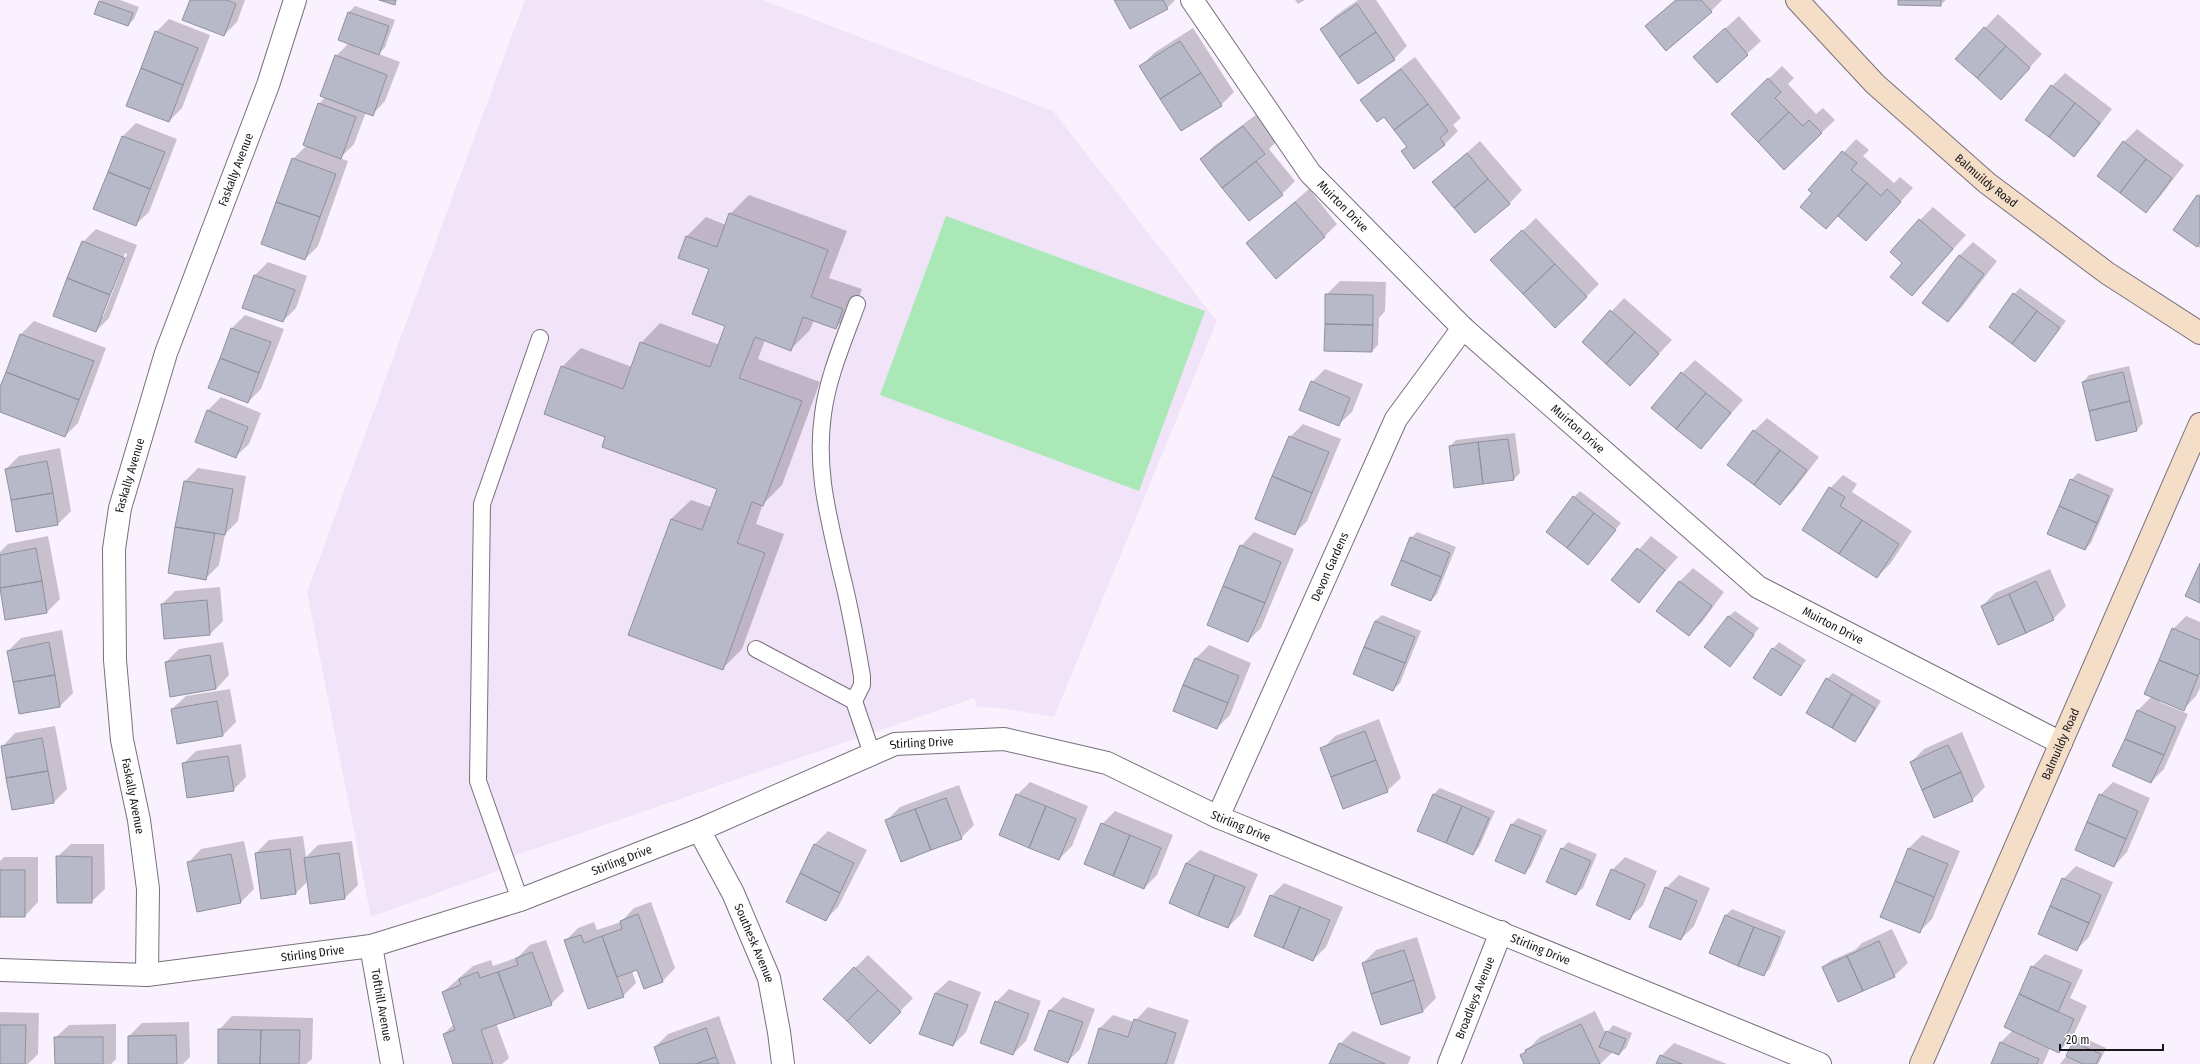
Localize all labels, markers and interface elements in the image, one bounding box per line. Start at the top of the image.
street label: Faskally Avenue [216,131,256,208]
street label: Balmuildy Road [1952,151,2020,210]
street label: Muirton Drive [1314,177,1371,235]
street label: Muirton Drive [1548,402,1608,456]
street label: Faskally Avenue [112,436,147,514]
street label: Devon Gardens [1308,530,1351,604]
street label: Muirton Drive [1800,604,1866,647]
street label: Balmuildy Road [2039,706,2082,782]
street label: Stirling Drive [888,734,954,752]
street label: Faskally Avenue [119,757,147,835]
street label: Stirling Drive [1208,808,1273,845]
street label: Stirling Drive [589,842,654,878]
street label: Southesk Avenue [731,902,777,984]
street label: Stirling Drive [1508,931,1573,968]
street label: Stirling Drive [280,943,345,965]
street label: Broadleys Avenue [1453,955,1498,1041]
street label: Tofthill Avenue [368,968,395,1043]
scale bar [2060,1026,2163,1052]
text: 20 m [2066,1033,2090,1047]

